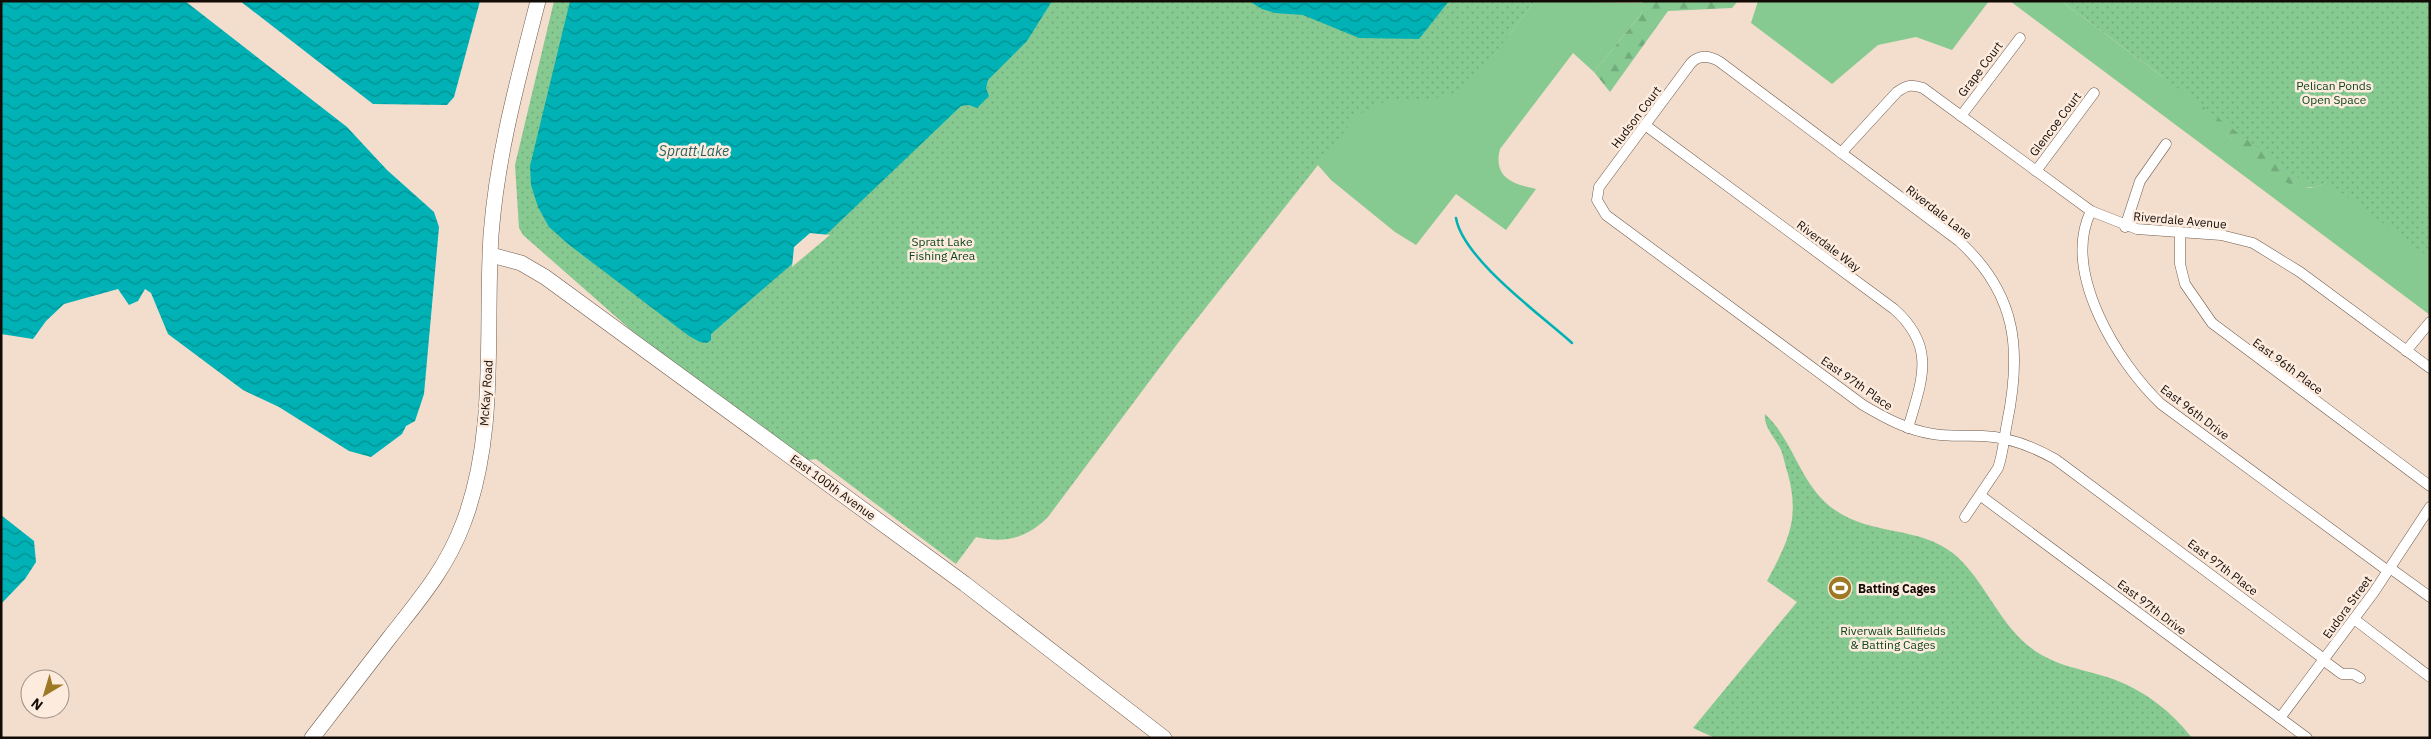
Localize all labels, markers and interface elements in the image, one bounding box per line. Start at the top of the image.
street label: Grape Court [1954,38,2006,100]
park label: Pelican Ponds Open Space [2296,78,2372,107]
street label: Hudson Court [1608,83,1664,151]
street label: Glencoe Court [2026,89,2084,159]
water label: Spratt Lake [659,142,729,160]
street label: Riverdale Lane [1903,182,1975,243]
street label: Riverdale Avenue [2133,208,2228,232]
street label: Riverdale Way [1794,217,1864,275]
park label: Spratt Lake Fishing Area [909,234,976,263]
street label: East 96th Place [2250,335,2326,398]
street label: East 97th Place [1818,353,1896,413]
street label: McKay Road [476,360,496,426]
street label: East 96th Drive [2158,381,2233,443]
street label: East 100th Avenue [787,451,879,523]
street label: East 97th Place [2185,536,2261,599]
street label: Eudora Street [2319,573,2375,641]
sports icon: Batting Cages [1827,575,1853,601]
street label: East 97th Drive [2115,576,2190,638]
place label: Batting Cages [1858,581,1936,596]
park label: Riverwalk Ballfields & Batting Cages [1840,623,1946,652]
north arrow [20,669,70,719]
text: N [27,694,47,714]

